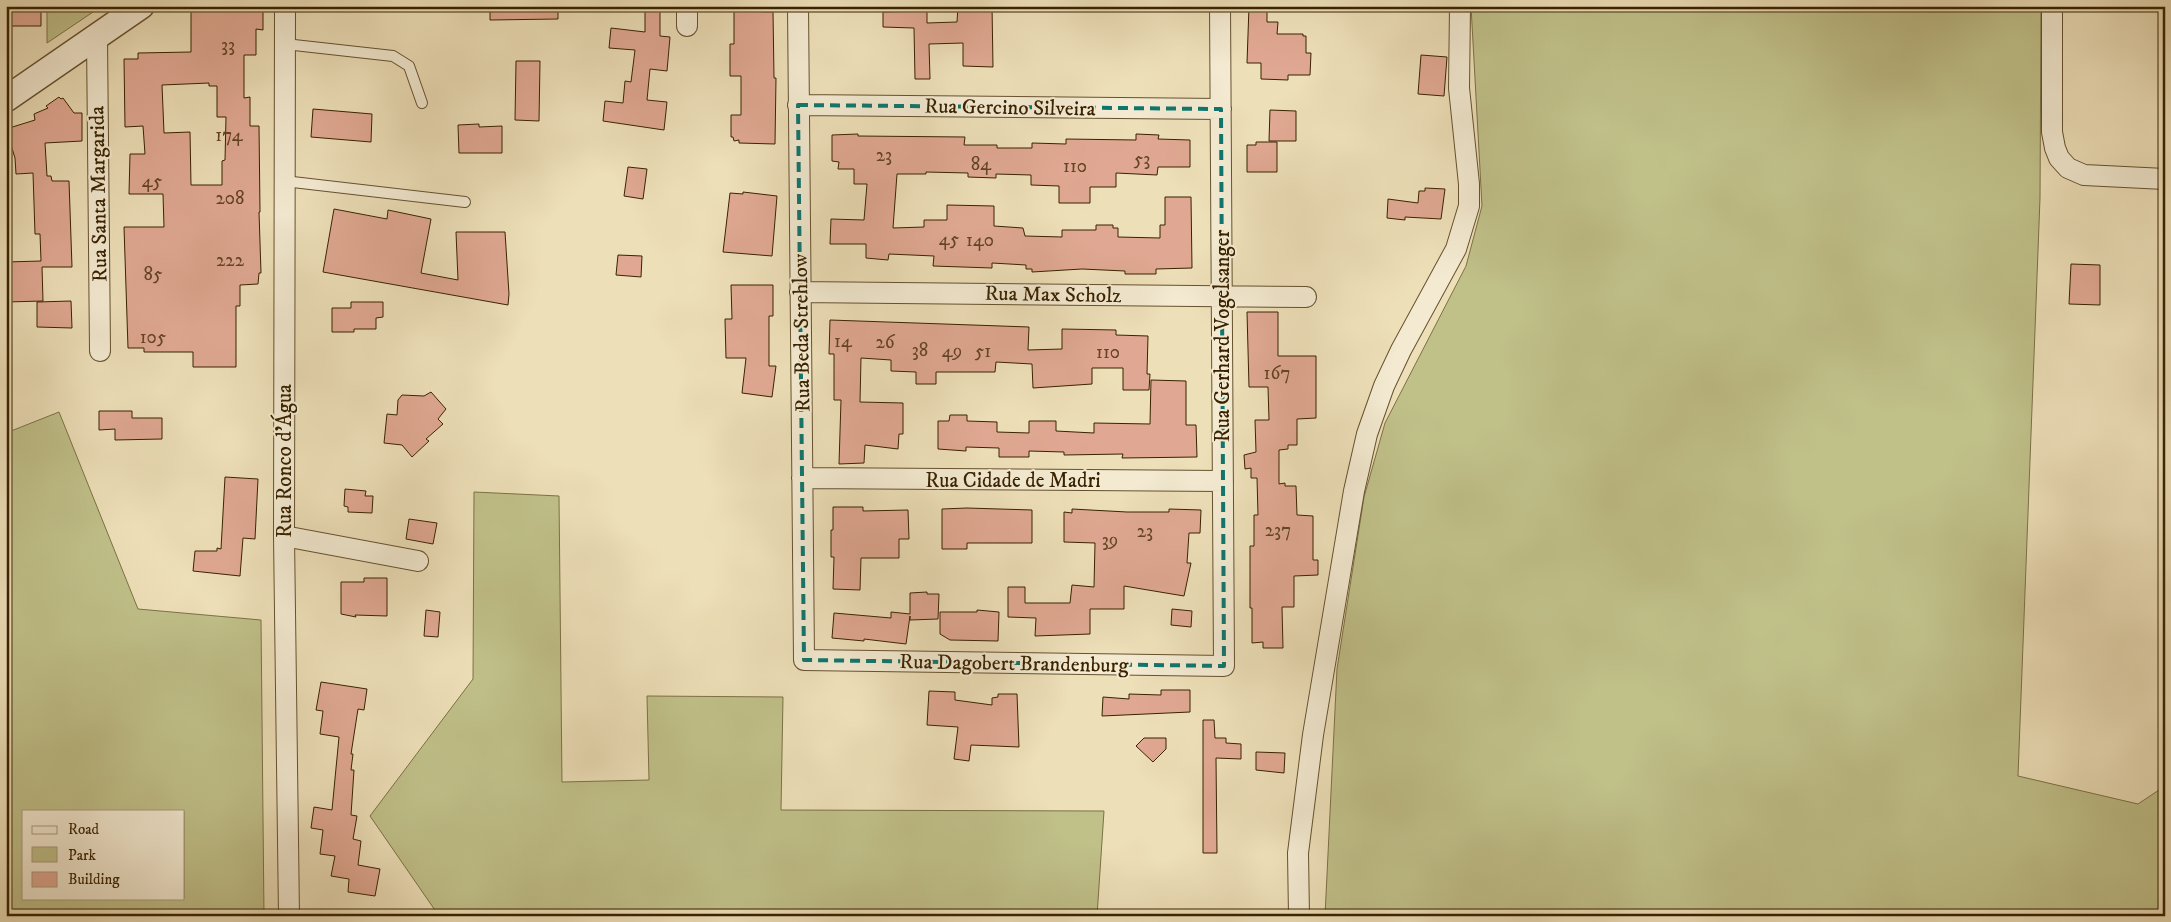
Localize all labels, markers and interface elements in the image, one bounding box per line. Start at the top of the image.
house number: 33 [221,34,235,57]
street label: Rua Gercino Silveira [924,94,1096,122]
street label: Rua Santa Margarida [84,106,114,282]
house number: 174 [215,124,244,147]
house number: 23 [876,144,892,167]
house number: 53 [1134,148,1150,171]
house number: 84 [971,153,992,176]
house number: 110 [1063,155,1087,178]
house number: 45 [142,170,163,193]
house number: 208 [215,187,245,210]
house number: 45 [939,228,960,251]
house number: 140 [966,229,994,252]
street label: Rua Gerhard Vogelsanger [1210,230,1236,442]
house number: 222 [216,249,245,272]
street label: Rua Beda Strehlow [788,253,816,412]
house number: 85 [144,263,163,286]
street label: Rua Max Scholz [984,281,1122,309]
house number: 105 [140,326,167,349]
house number: 14 [834,330,853,353]
house number: 26 [875,331,896,354]
house number: 38 [912,339,928,362]
house number: 49 [942,340,962,363]
house number: 51 [975,340,991,363]
house number: 110 [1096,341,1120,364]
house number: 167 [1264,362,1290,385]
street label: Rua Ronco d’Água [270,384,298,538]
street label: Rua Cidade de Madri [925,468,1101,494]
house number: 237 [1265,519,1291,542]
house number: 23 [1137,520,1153,543]
house number: 39 [1102,529,1118,552]
street label: Rua Dagobert Brandenburg [899,649,1130,679]
legend [22,810,185,900]
text: Road [68,820,100,839]
text: Park [68,846,97,865]
text: Building [68,870,120,889]

